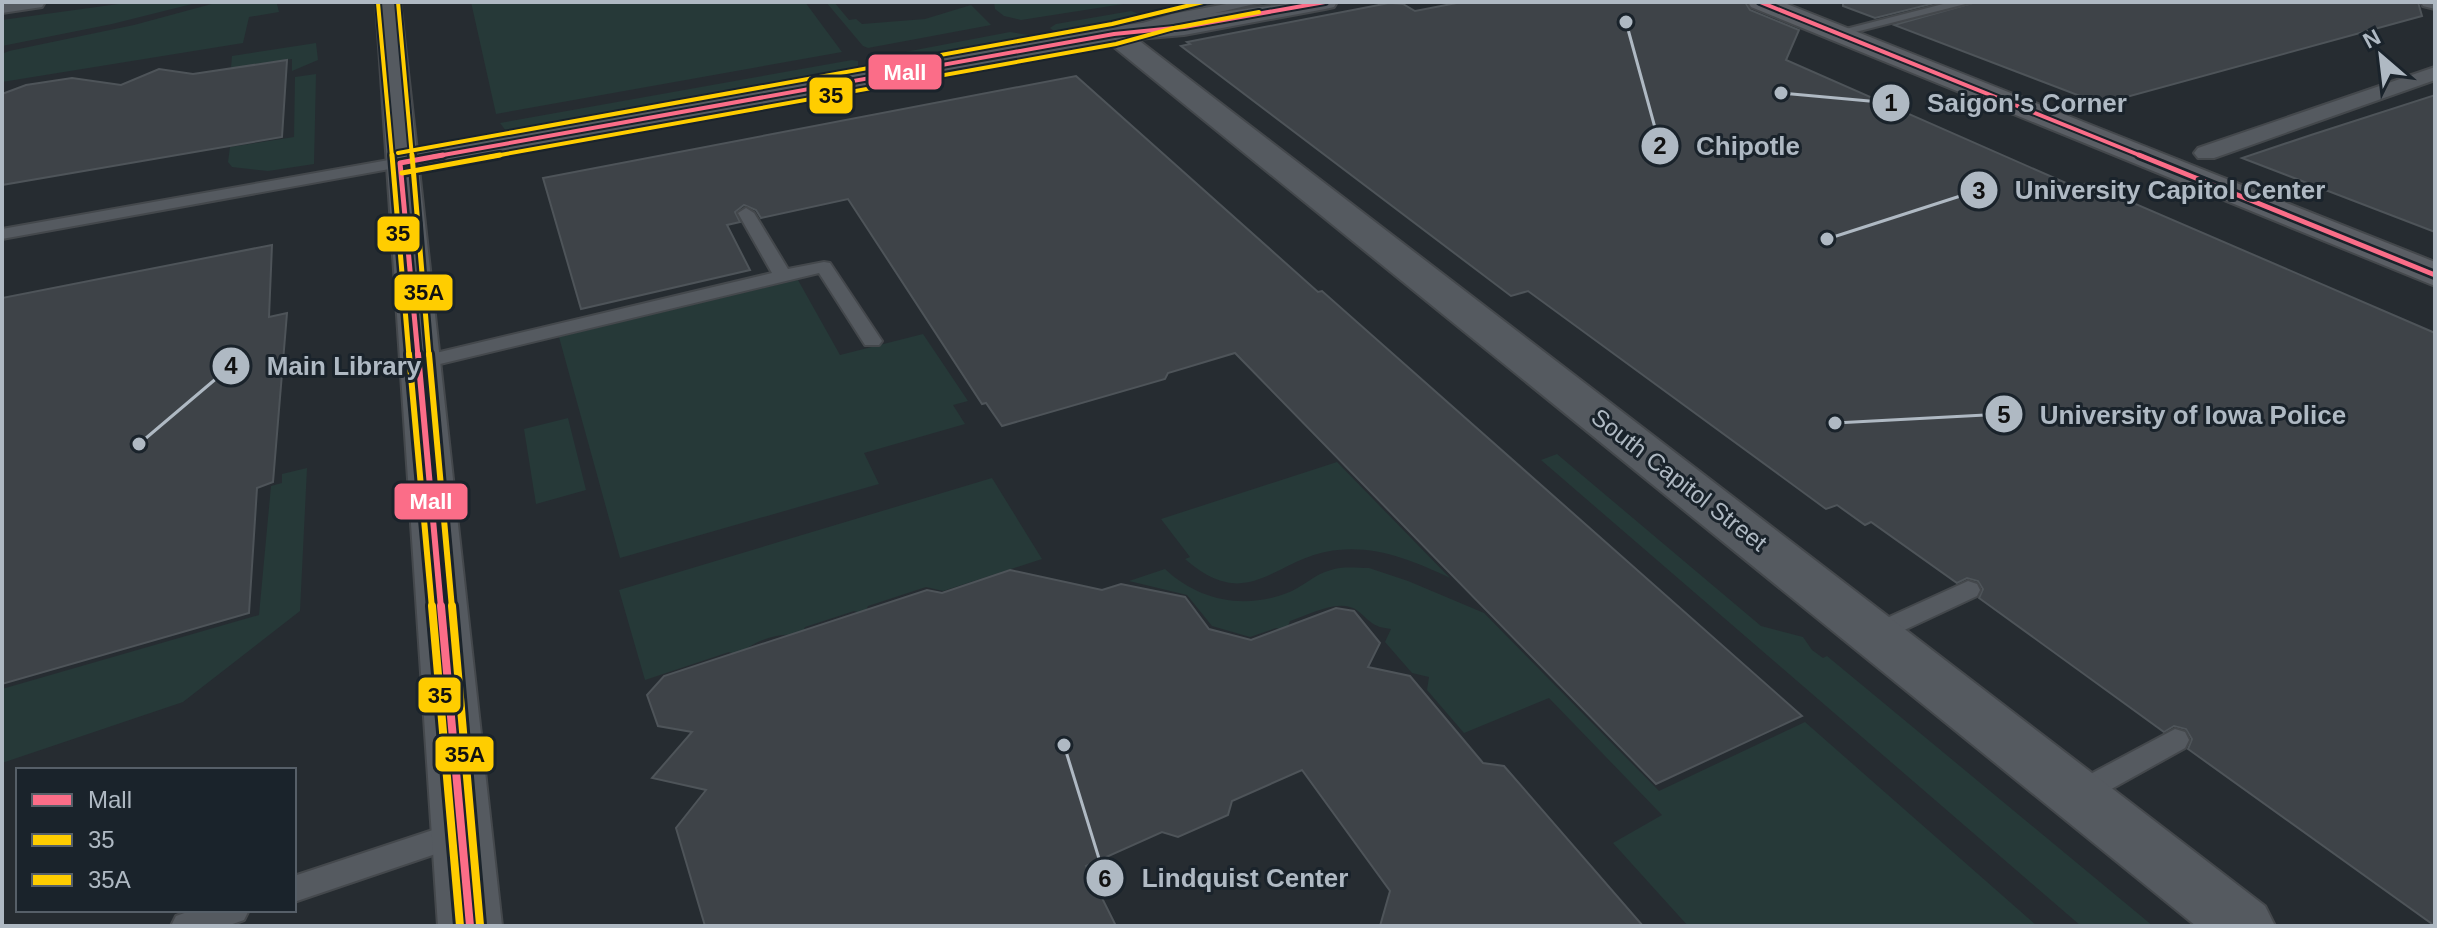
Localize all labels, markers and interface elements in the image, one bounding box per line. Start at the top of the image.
north arrow [2341,16,2421,96]
text: N [2359,24,2385,54]
line badge: Mall [867,53,943,91]
text: Mall [884,60,926,85]
line badge: 35 [808,76,854,115]
callout: Saigon's Corner [1871,78,2143,128]
text: 35 [819,83,843,108]
text: Saigon's Corner [1927,88,2127,118]
text: 1 [1884,89,1898,116]
callout: Chipotle [1640,121,1816,171]
text: Chipotle [1696,131,1800,161]
text: 2 [1653,132,1667,159]
callout: University Capitol Center [1959,165,2341,215]
text: University Capitol Center [2015,175,2325,205]
text: 3 [1972,177,1986,204]
line badge: 35 [376,215,421,253]
text: 35 [386,221,410,246]
line badge: 35A [393,273,454,312]
text: 35A [404,280,444,305]
callout: Main Library [211,341,437,391]
text: Main Library [267,351,422,381]
text: 4 [224,352,238,379]
callout: University of Iowa Police [1984,389,2362,439]
text: University of Iowa Police [2040,400,2346,430]
text: 5 [1997,401,2011,428]
street label: South Capitol Street [1586,403,1773,557]
line badge: Mall [393,482,469,521]
text: Mall [410,489,452,514]
line badge: 35 [417,676,462,714]
text: 35 [428,683,452,708]
line badge: 35A [434,735,495,773]
text: 35A [445,742,485,767]
legend [16,768,296,912]
text: Mall [88,786,132,813]
text: 35 [88,826,115,853]
callout: Lindquist Center [1085,853,1364,903]
text: Lindquist Center [1142,863,1348,893]
text: 6 [1098,865,1112,892]
text: 35A [88,866,131,893]

